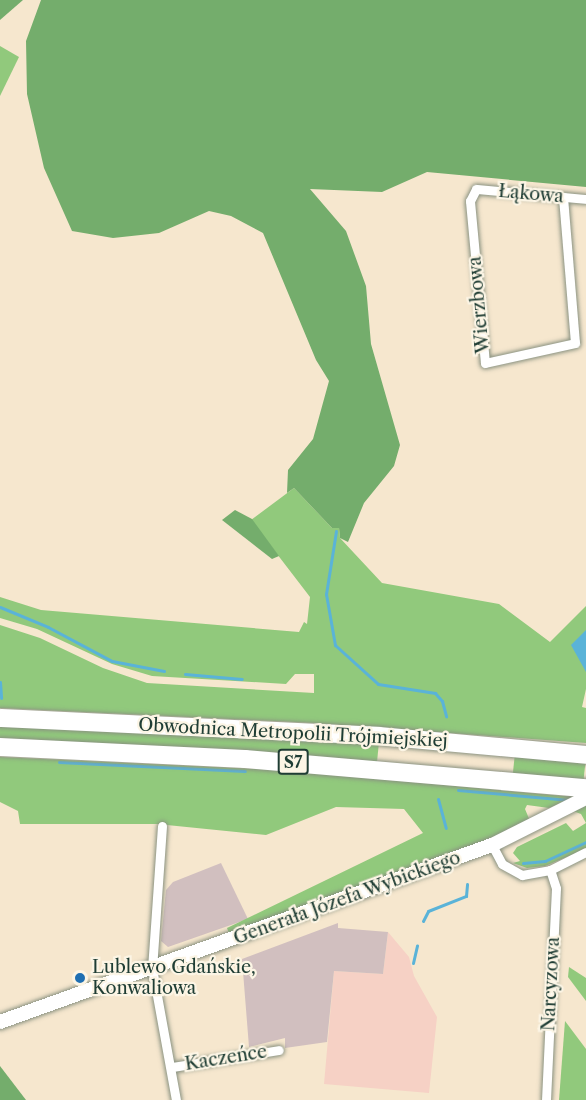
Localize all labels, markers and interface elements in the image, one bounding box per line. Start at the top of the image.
street label: Łąkowa [497,180,565,208]
street label: Wierzbowa [464,256,494,354]
street label: Obwodnica Metropolii Trójmiejskiej [137,714,449,752]
road number: S7 [276,749,310,775]
street label: Generała Józefa Wybickiego [230,847,464,949]
street label: Narcyzowa [538,936,564,1032]
place label: Lublewo Gdańskie, Konwaliowa [92,957,256,1000]
marker: Lublewo Gdańskie, Konwaliowa [73,971,87,985]
street label: Kaczeńce [183,1041,269,1075]

